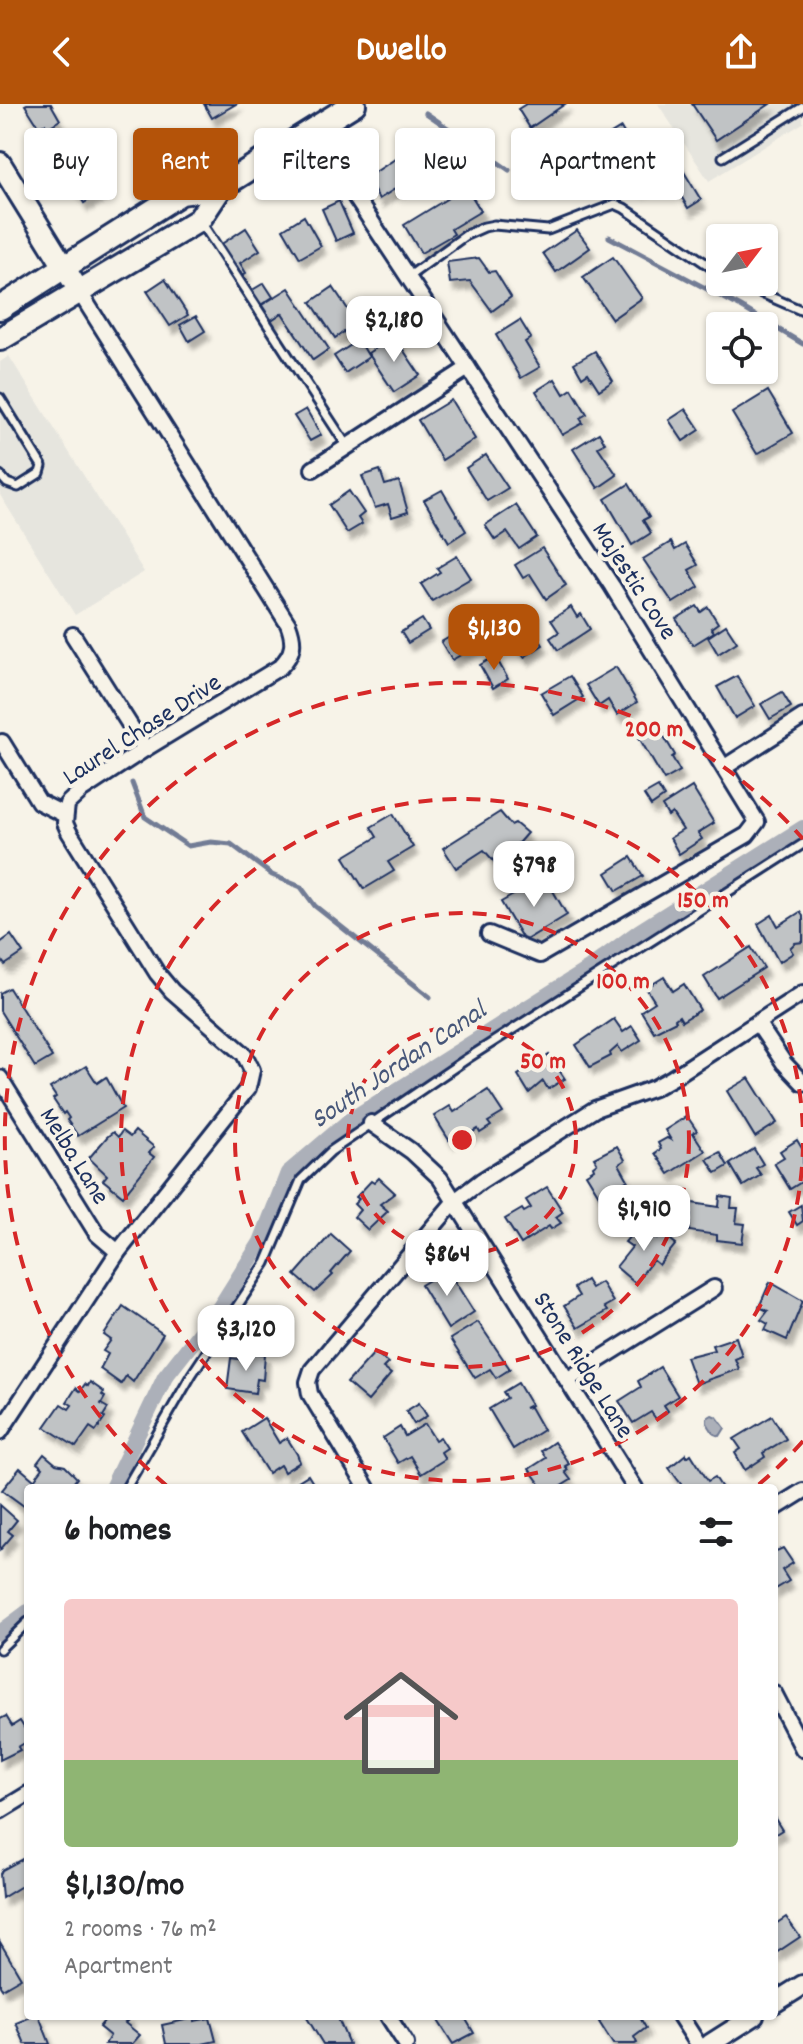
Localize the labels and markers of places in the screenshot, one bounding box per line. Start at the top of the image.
pin: $2,180 [329,296,459,364]
pin: $1,130 [429,604,559,672]
pin: $798 [487,841,581,909]
centre of rings [448,1126,476,1154]
pin: $1,910 [579,1185,709,1253]
pin: $864 [400,1230,494,1298]
pin: $3,120 [181,1305,311,1373]

